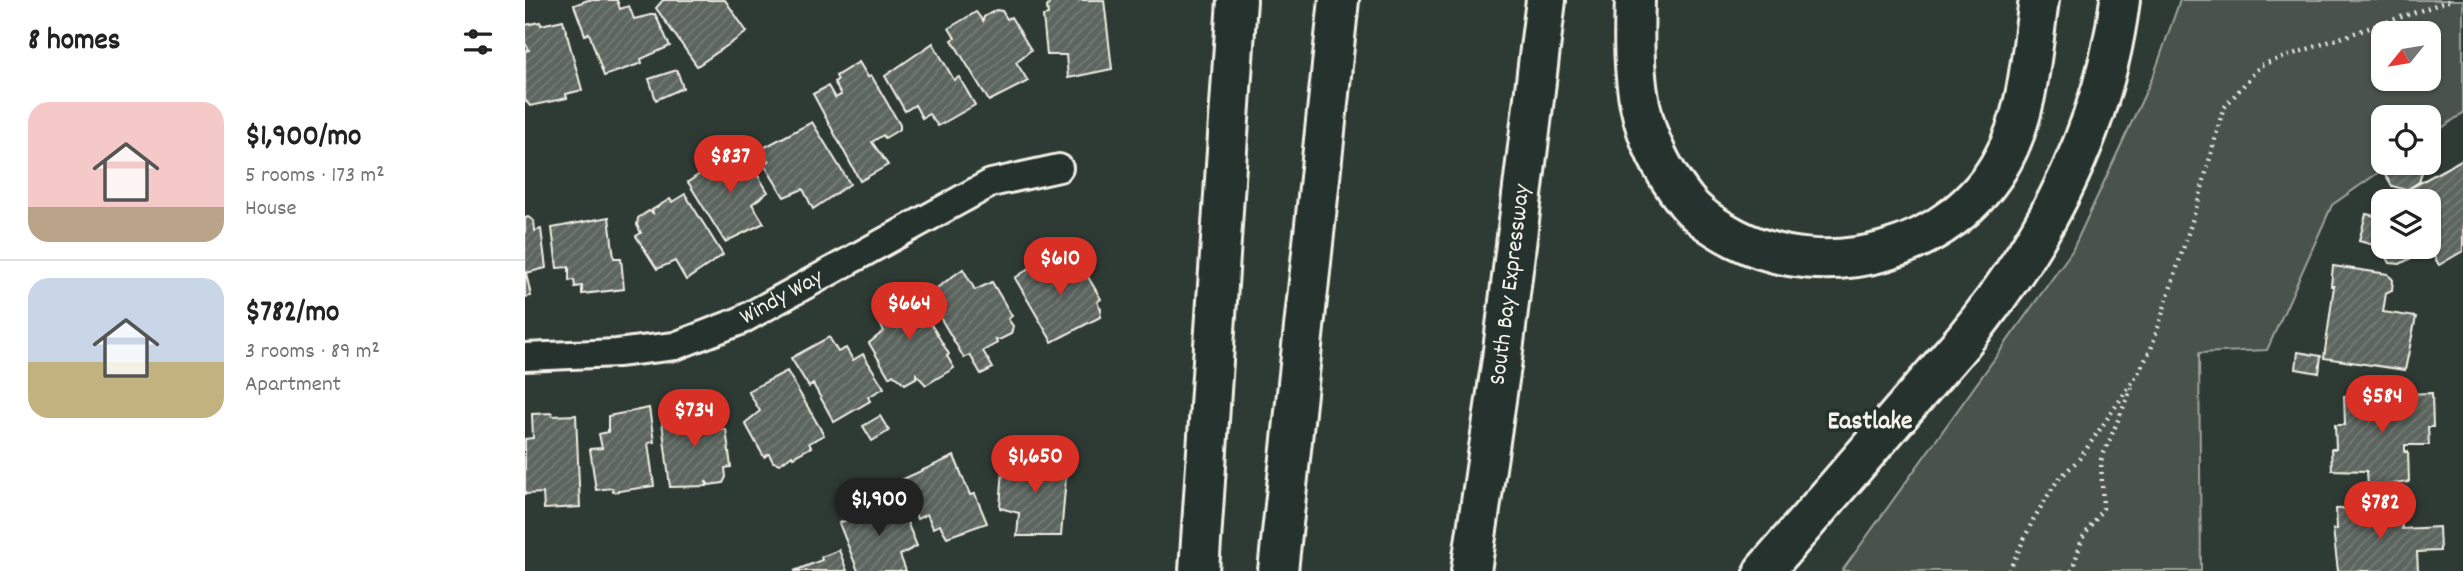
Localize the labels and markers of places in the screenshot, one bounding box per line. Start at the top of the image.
pin: $837 [689,136,771,195]
pin: $610 [1019,238,1101,297]
pin: $664 [868,282,950,342]
pin: $584 [2341,376,2423,435]
pin: $734 [653,390,735,449]
pin: $1,650 [978,435,1092,495]
pin: $1,900 [822,478,936,538]
pin: $782 [2339,482,2421,541]

